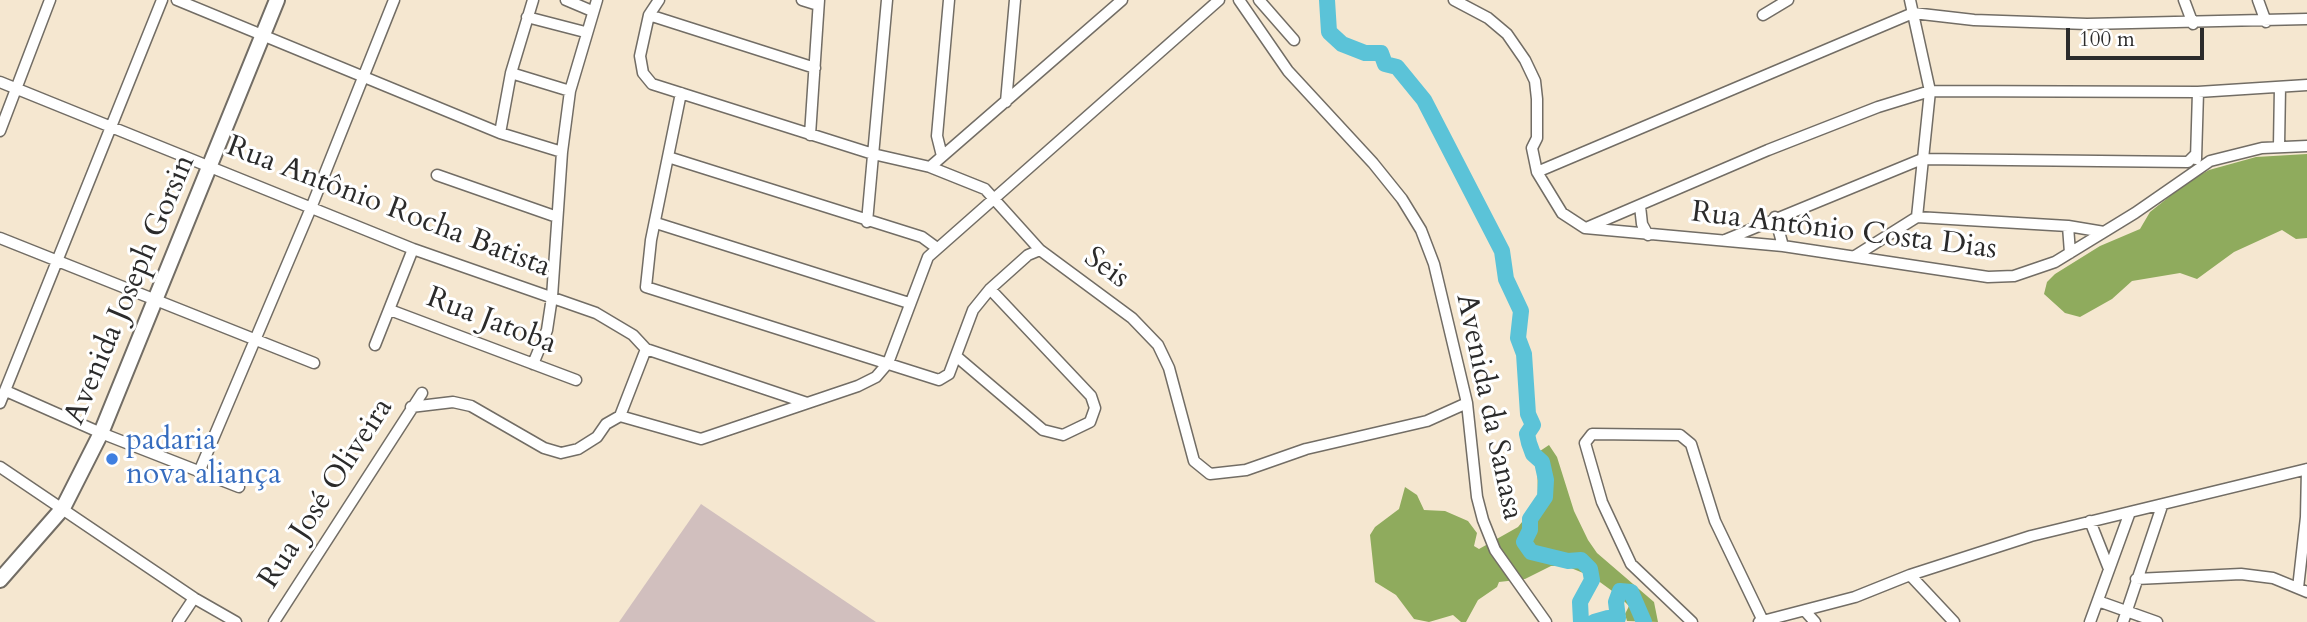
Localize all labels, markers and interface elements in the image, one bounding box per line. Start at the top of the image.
scale bar [2069,14,2207,58]
text: 100 m [2079,25,2135,54]
street label: Rua Antônio Rocha Batista [221,130,555,286]
street label: Avenida Joseph Gorsin [58,150,204,430]
street label: Rua Antônio Costa Dias [1689,195,1999,269]
street label: Seis [1076,241,1136,297]
street label: Rua Jatoba [421,281,561,363]
street label: Avenida da Sanasa [1446,290,1530,524]
street label: Rua José Oliveira [252,392,402,596]
place label: padaria nova aliança [126,424,281,494]
marker: padaria nova aliança [104,451,120,467]

